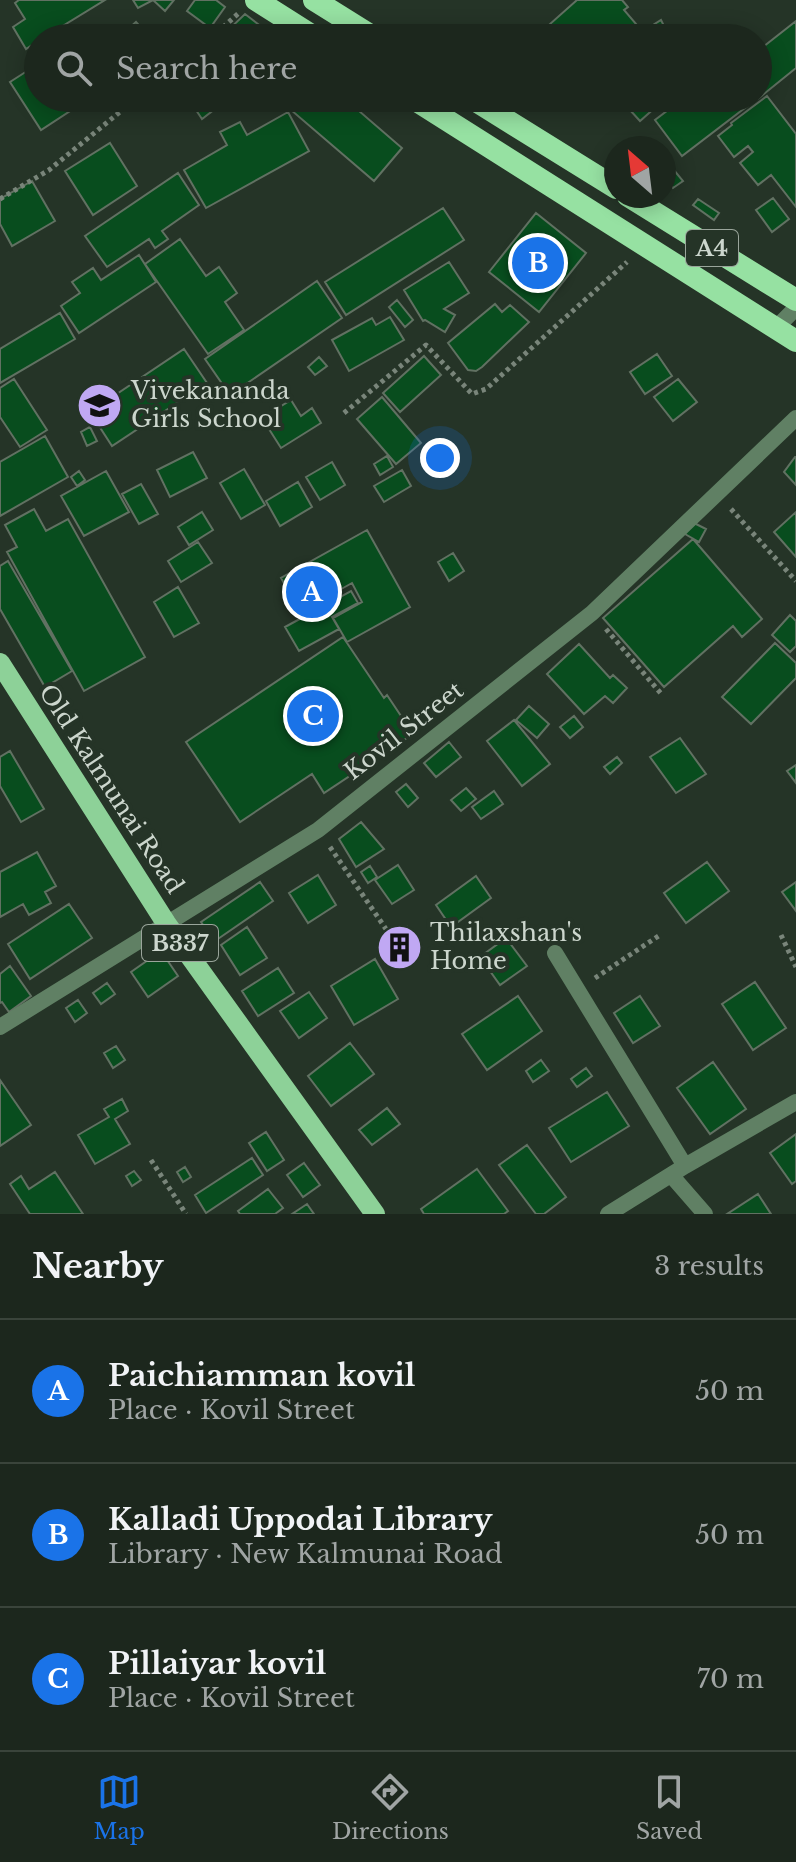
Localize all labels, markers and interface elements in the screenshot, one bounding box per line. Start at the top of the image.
search box [24,24,772,112]
icon: search [52,46,96,90]
text: Search here [116,50,297,87]
north arrow [604,136,676,208]
road number: A4 [686,230,738,266]
pin: B [512,233,564,293]
place label: Vivekananda Girls School [130,376,290,433]
school or university icon: Vivekananda Girls School [76,381,124,429]
your location [420,438,460,478]
pin: A [286,562,338,622]
street label: Kovil Street [338,675,469,786]
street label: Old Kalmunai Road [33,679,190,899]
pin: C [287,686,339,746]
place label: Thilaxshan's Home [430,918,582,975]
building icon: Thilaxshan's Home [375,923,423,971]
road number: B337 [142,925,218,961]
text: Nearby [32,1245,164,1287]
text: 3 results [654,1250,764,1282]
text: Paichiamman kovil [108,1357,415,1394]
text: A [47,1375,69,1407]
text: 50 m [695,1375,764,1407]
text: Place · Kovil Street [108,1394,355,1426]
text: Kalladi Uppodai Library [108,1501,492,1538]
text: B [48,1519,68,1551]
text: 50 m [695,1519,764,1551]
text: Library · New Kalmunai Road [108,1538,503,1570]
text: Pillaiyar kovil [108,1645,326,1682]
text: C [47,1663,69,1695]
text: 70 m [697,1663,764,1695]
text: Place · Kovil Street [108,1682,355,1714]
tab: Map [94,1770,145,1845]
tab: Directions [332,1770,449,1845]
tab: Saved [636,1770,702,1845]

